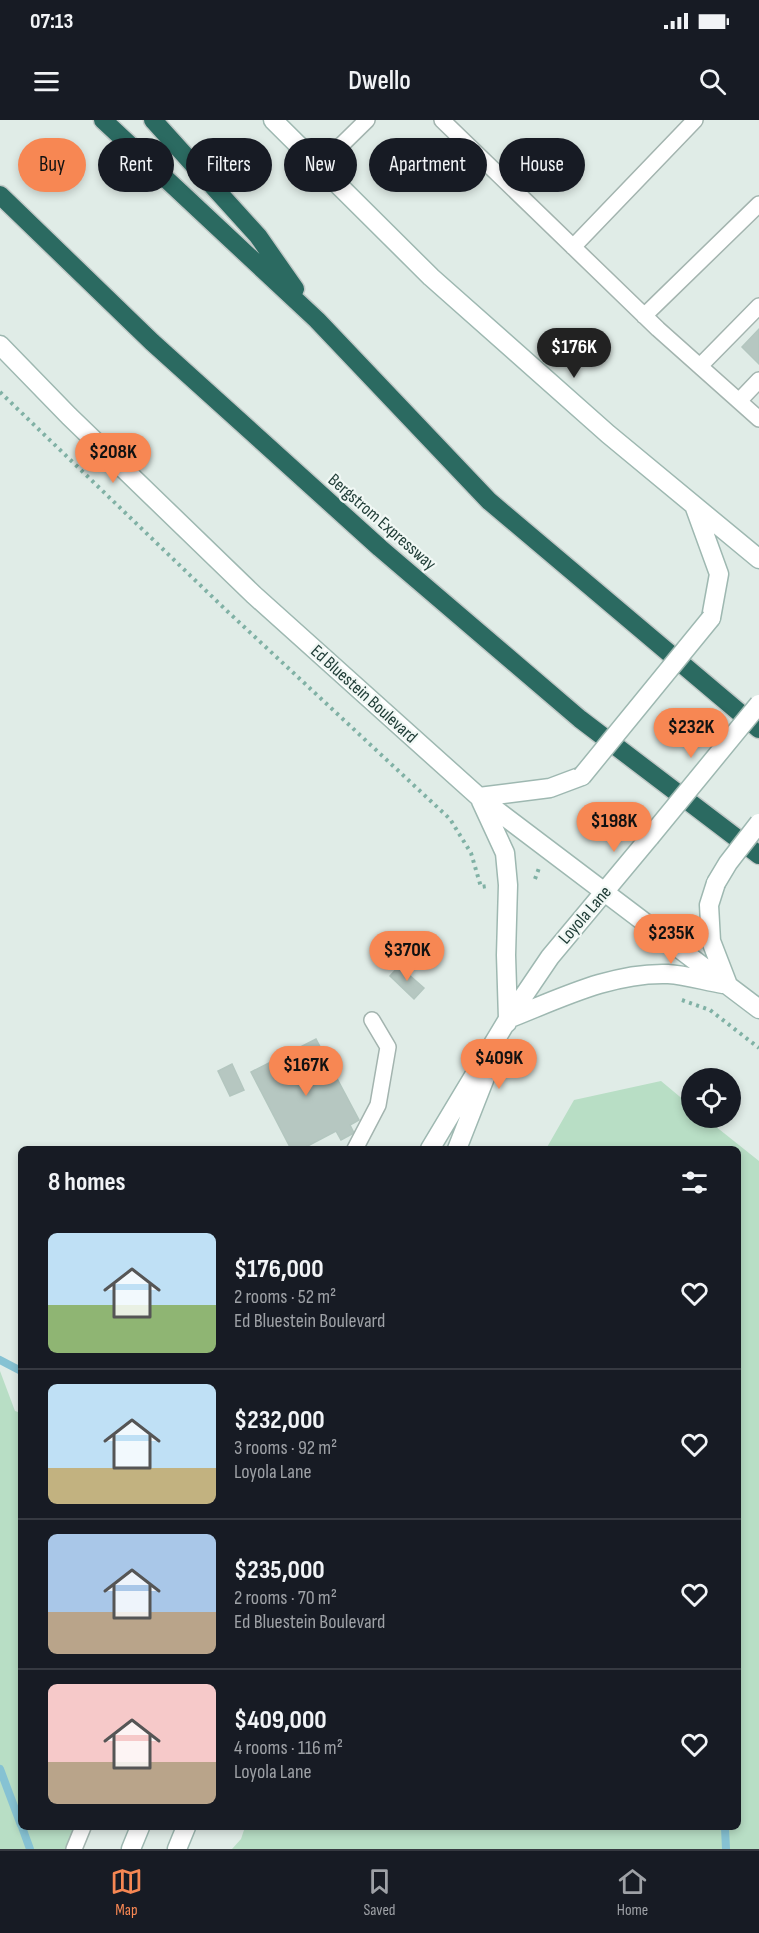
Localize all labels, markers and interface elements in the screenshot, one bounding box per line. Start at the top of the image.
text: 07:13 [30,8,73,35]
icon: menu [30,65,63,98]
text: Dwello [348,65,411,97]
icon: search [696,65,729,98]
chip: Buy [18,138,86,192]
chip: Rent [98,138,174,192]
chip: Filters [186,138,272,192]
chip: New [284,138,357,192]
chip: Apartment [369,138,487,192]
chip: House [499,138,585,192]
pin: $176K [532,328,616,379]
text: $176K [551,335,597,359]
pin: $208K [71,433,155,484]
text: $208K [89,440,137,464]
street label: Bergstrom Expressway [324,469,440,575]
street label: Ed Bluestein Boulevard [306,641,422,747]
pin: $232K [649,708,733,759]
text: $232K [668,715,714,739]
pin: $198K [572,802,656,853]
text: $198K [591,809,637,833]
street label: Loyola Lane [554,882,616,948]
pin: $235K [629,914,713,965]
text: $235K [648,921,694,945]
pin: $370K [365,931,449,982]
text: $370K [383,938,431,962]
pin: $409K [457,1039,541,1090]
pin: $167K [264,1046,348,1097]
text: $409K [475,1046,523,1070]
text: $167K [283,1053,329,1077]
map controls [681,1068,741,1128]
button: locate [681,1068,741,1128]
icon: filters [678,1166,711,1199]
text: 8 homes [48,1167,126,1198]
text: $176,000 [234,1254,324,1285]
icon: home [96,1257,168,1329]
icon: heart [678,1277,711,1310]
text: 2 rooms · 52 m² [234,1285,336,1309]
text: Ed Bluestein Boulevard [234,1309,385,1333]
text: $232,000 [234,1405,325,1436]
icon: home [96,1408,168,1480]
icon: heart [678,1428,711,1461]
text: 3 rooms · 92 m² [234,1436,337,1460]
text: Loyola Lane [234,1460,311,1484]
text: $235,000 [234,1555,325,1586]
icon: home [96,1558,168,1630]
icon: heart [678,1578,711,1611]
text: 2 rooms · 70 m² [234,1586,337,1610]
text: Ed Bluestein Boulevard [234,1610,385,1634]
text: $409,000 [234,1705,327,1736]
icon: home [96,1708,168,1780]
icon: heart [678,1728,711,1761]
text: 4 rooms · 116 m² [234,1736,343,1760]
text: Loyola Lane [234,1760,311,1784]
tab: Map [110,1865,143,1920]
tab: Saved [363,1865,396,1920]
tab: Home [616,1865,649,1920]

